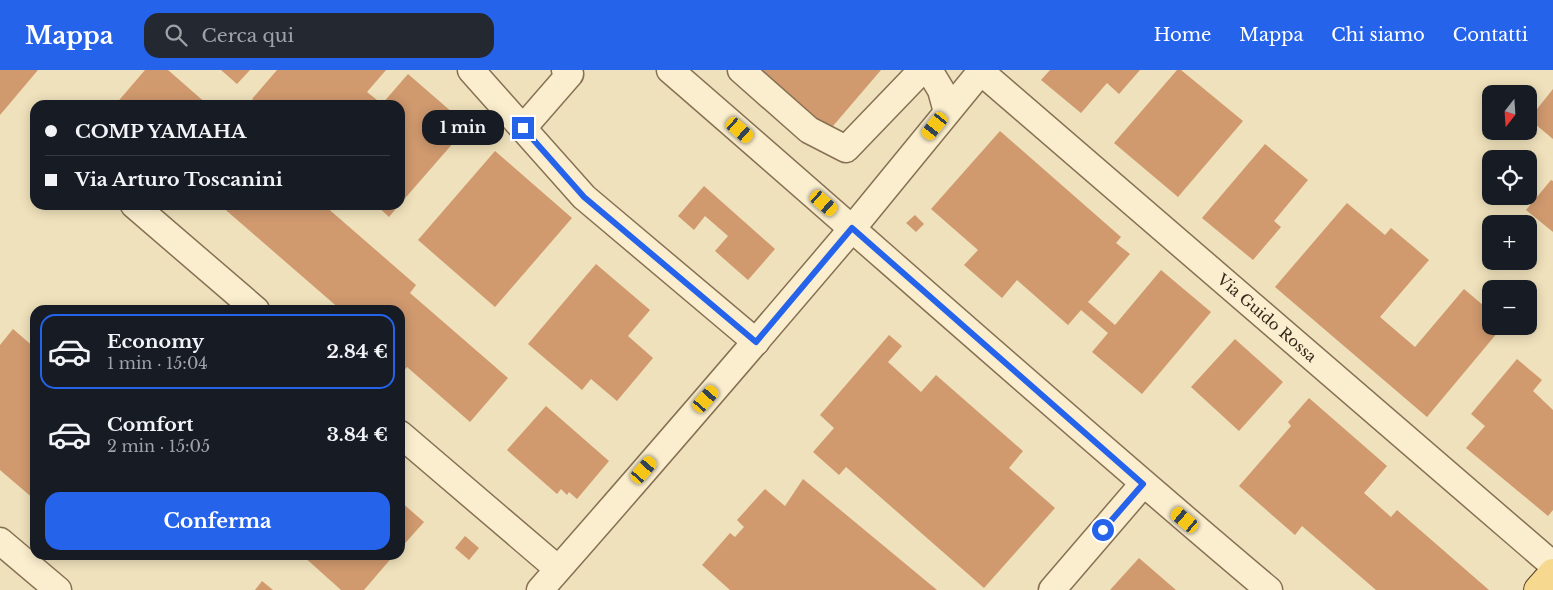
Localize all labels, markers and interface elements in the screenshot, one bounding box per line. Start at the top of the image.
search box [144,13,494,58]
text: Mappa [25,21,114,50]
icon: search [162,21,190,49]
text: Cerca qui [202,24,294,47]
text: Home [1154,24,1211,46]
text: Mappa [1239,24,1303,46]
text: Chi siamo [1331,24,1425,46]
text: Contatti [1453,24,1528,46]
north arrow [1482,85,1538,140]
map controls [1482,85,1537,335]
callout: 1 min [423,110,506,146]
car [919,110,950,142]
car [723,114,756,146]
text: 1 min [440,117,486,137]
route end [512,117,534,139]
text: COMP YAMAHA [75,120,246,143]
button: locate [1482,150,1537,205]
text: Via Arturo Toscanini [75,168,283,191]
car [807,187,840,219]
button: + [1482,215,1537,270]
street label: Via Guido Rossa [1213,269,1321,366]
button: − [1482,280,1537,335]
icon: car [47,329,92,374]
text: Economy [107,330,204,353]
text: 2.84 € [326,340,388,363]
text: 1 min · 15:04 [107,353,208,373]
car [690,383,721,415]
icon: car [47,412,92,457]
text: Comfort [107,413,194,436]
text: 3.84 € [327,423,388,446]
text: 2 min · 15:05 [107,436,210,456]
car [628,454,659,486]
button: Conferma [45,492,390,550]
car [1168,505,1201,535]
route start [1092,519,1114,541]

